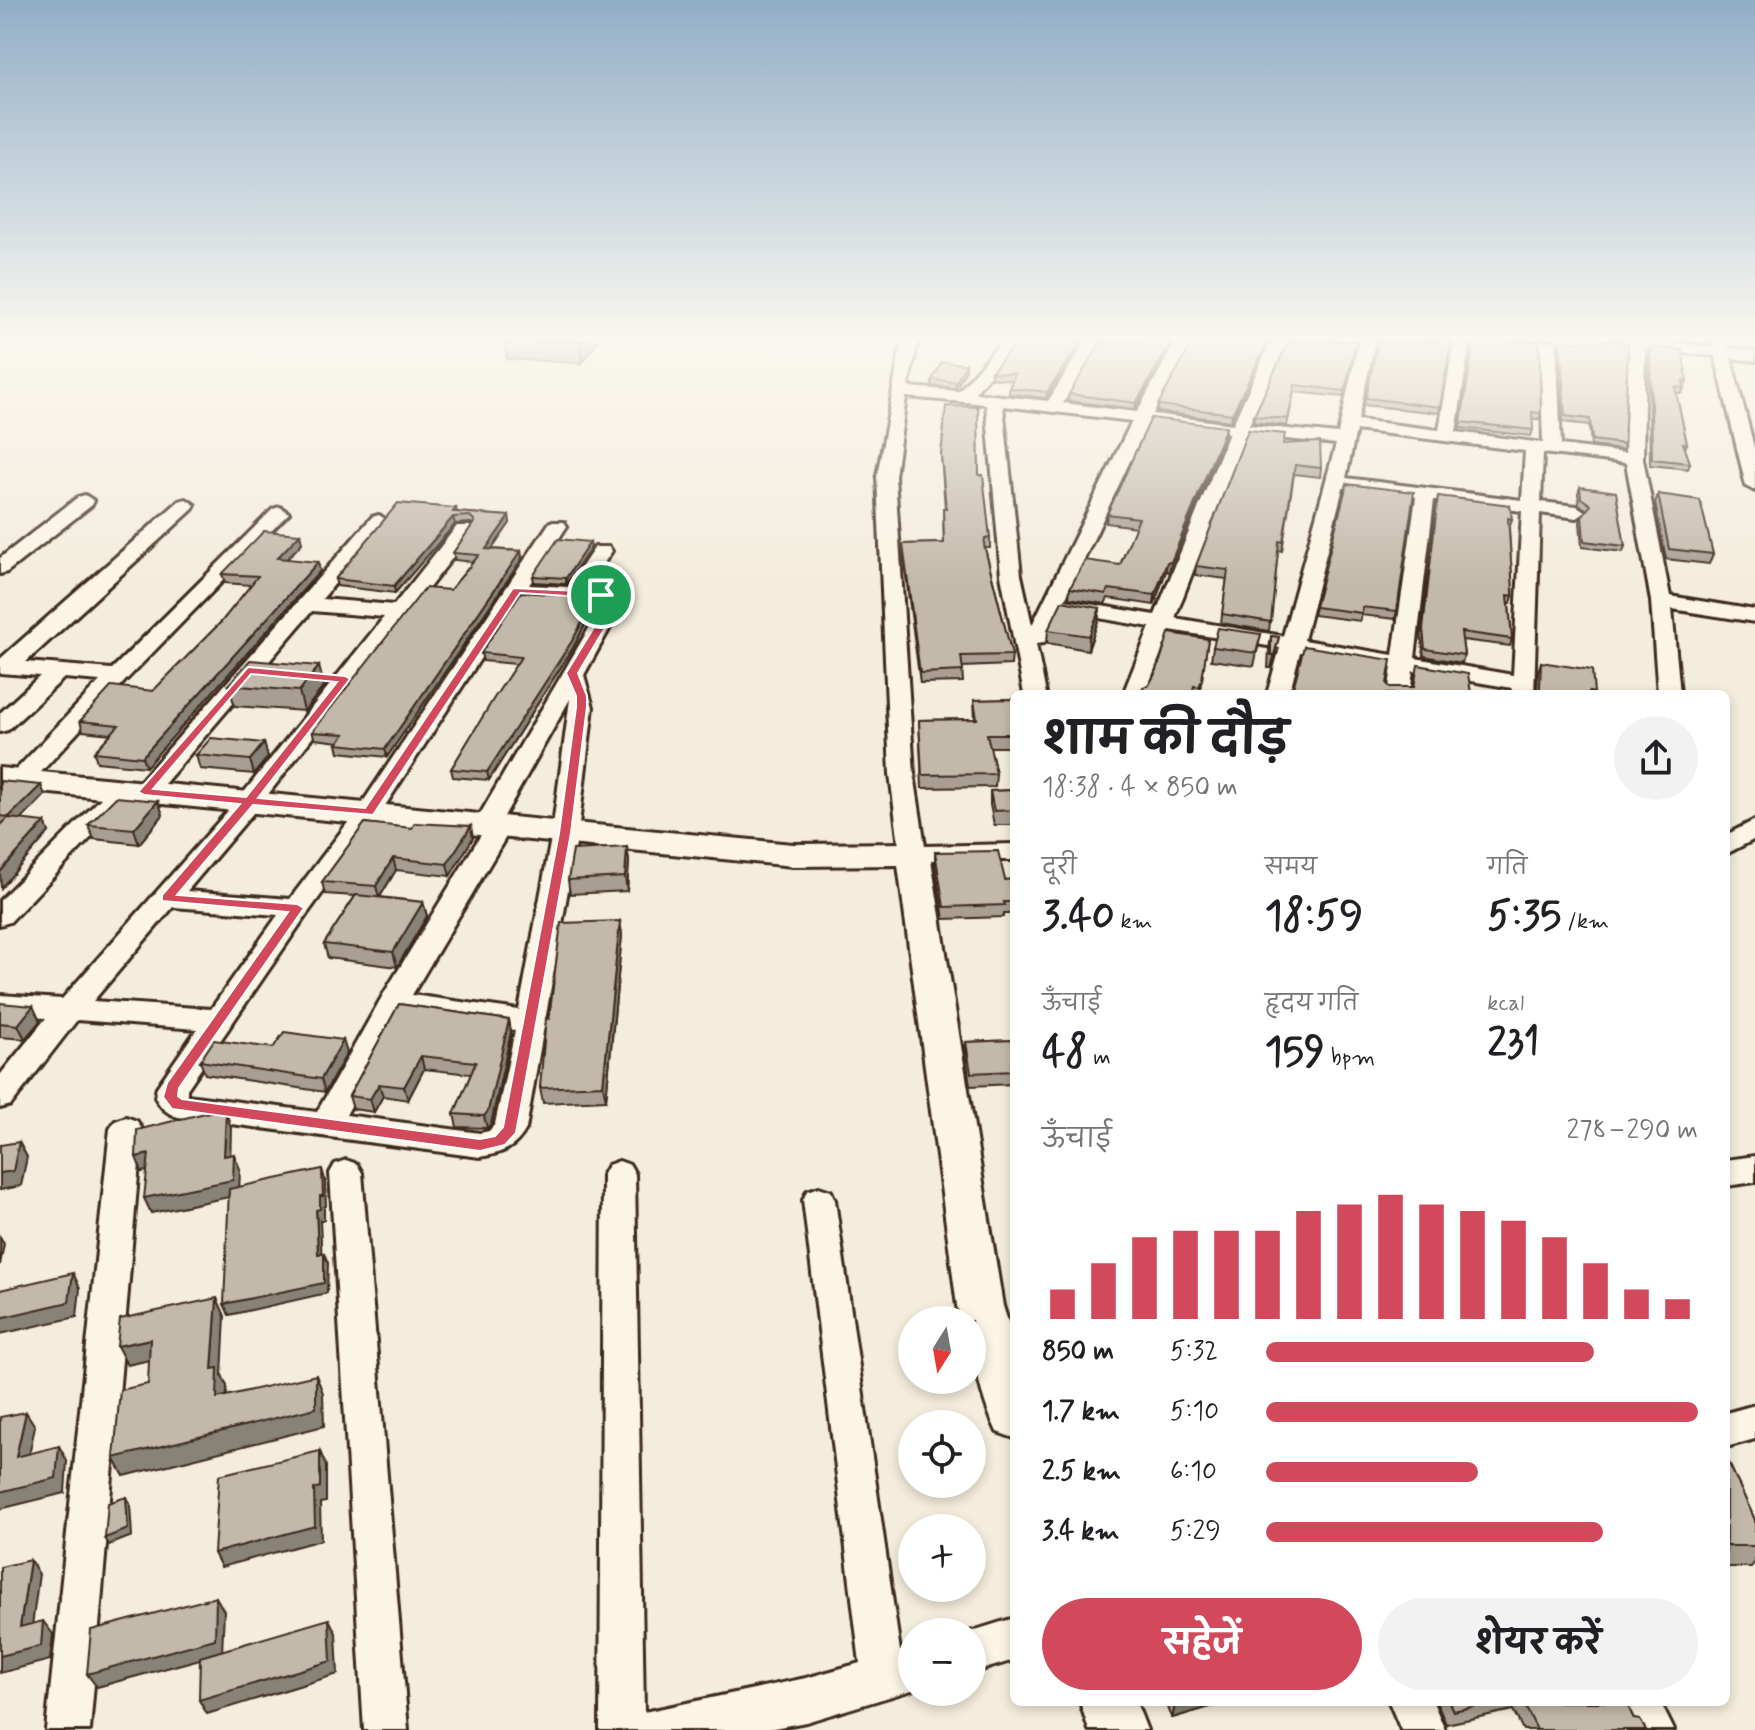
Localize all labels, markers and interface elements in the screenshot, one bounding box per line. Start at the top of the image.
pin [567,561,635,629]
icon: arrive [579,573,623,617]
text: शाम की दौड़ [1042,712,1289,770]
button: share [1614,716,1698,800]
text: 18:38 · 4 × 850 m [1042,771,1238,805]
text: दूरी [1042,854,1077,882]
text: समय [1265,854,1317,882]
text: गति [1487,854,1527,882]
text: 3.40 [1042,891,1115,943]
text: 18:59 [1265,891,1363,943]
text: 5:35 [1487,891,1561,943]
text: km [1115,908,1153,936]
text: /km [1561,908,1609,936]
text: ऊँचाई [1042,990,1101,1018]
text: हृदय गति [1265,990,1358,1018]
text: kcal [1487,990,1524,1018]
text: 231 [1487,1018,1539,1070]
text: 48 [1042,1027,1087,1079]
text: 159 [1265,1027,1325,1079]
text: m [1087,1044,1111,1072]
text: bpm [1325,1044,1375,1072]
text: 278–290 m [1567,1114,1698,1148]
text: ऊँचाई [1042,1123,1112,1157]
north arrow [898,1306,986,1394]
map controls [898,1306,986,1706]
text: 850 m [1042,1335,1114,1369]
text: 5:32 [1170,1335,1218,1369]
text: 1.7 km [1042,1395,1120,1429]
text: 5:10 [1170,1395,1219,1429]
button: locate [898,1410,986,1498]
text: 2.5 km [1042,1455,1121,1489]
text: 6:10 [1170,1455,1217,1489]
button: + [898,1514,986,1602]
text: 3.4 km [1042,1515,1119,1549]
text: 5:29 [1170,1515,1221,1549]
button: सहेजें [1042,1598,1362,1690]
button: शेयर करें [1378,1598,1698,1690]
button: − [898,1618,986,1706]

